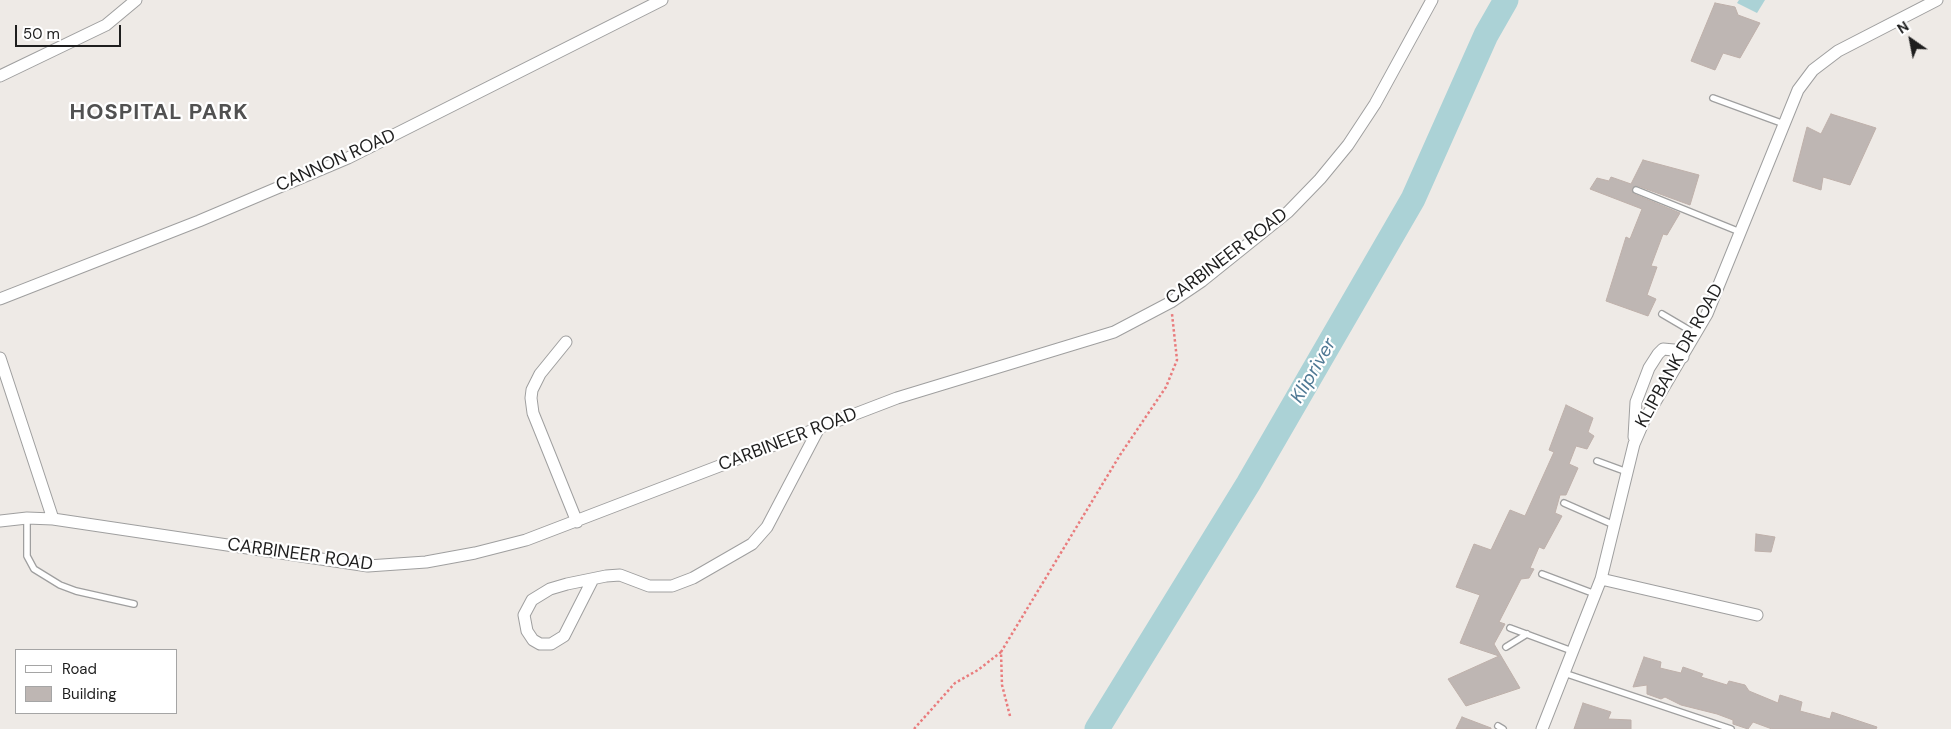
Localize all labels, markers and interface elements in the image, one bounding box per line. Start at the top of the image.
scale bar [18,15,124,47]
north arrow [1886,15,1936,65]
text: N [1894,17,1912,38]
text: 50 m [23,24,60,44]
district label: HOSPITAL PARK [68,100,250,126]
street label: CANNON ROAD [273,125,399,197]
street label: CARBINEER ROAD [1162,204,1292,310]
street label: KLIPBANK DR ROAD [1632,280,1728,432]
water label: Klipriver [1286,334,1342,408]
street label: CARBINEER ROAD [716,404,860,476]
street label: CARBINEER ROAD [226,534,374,576]
legend [15,649,178,714]
text: Road [62,659,97,679]
text: Building [62,684,117,704]

